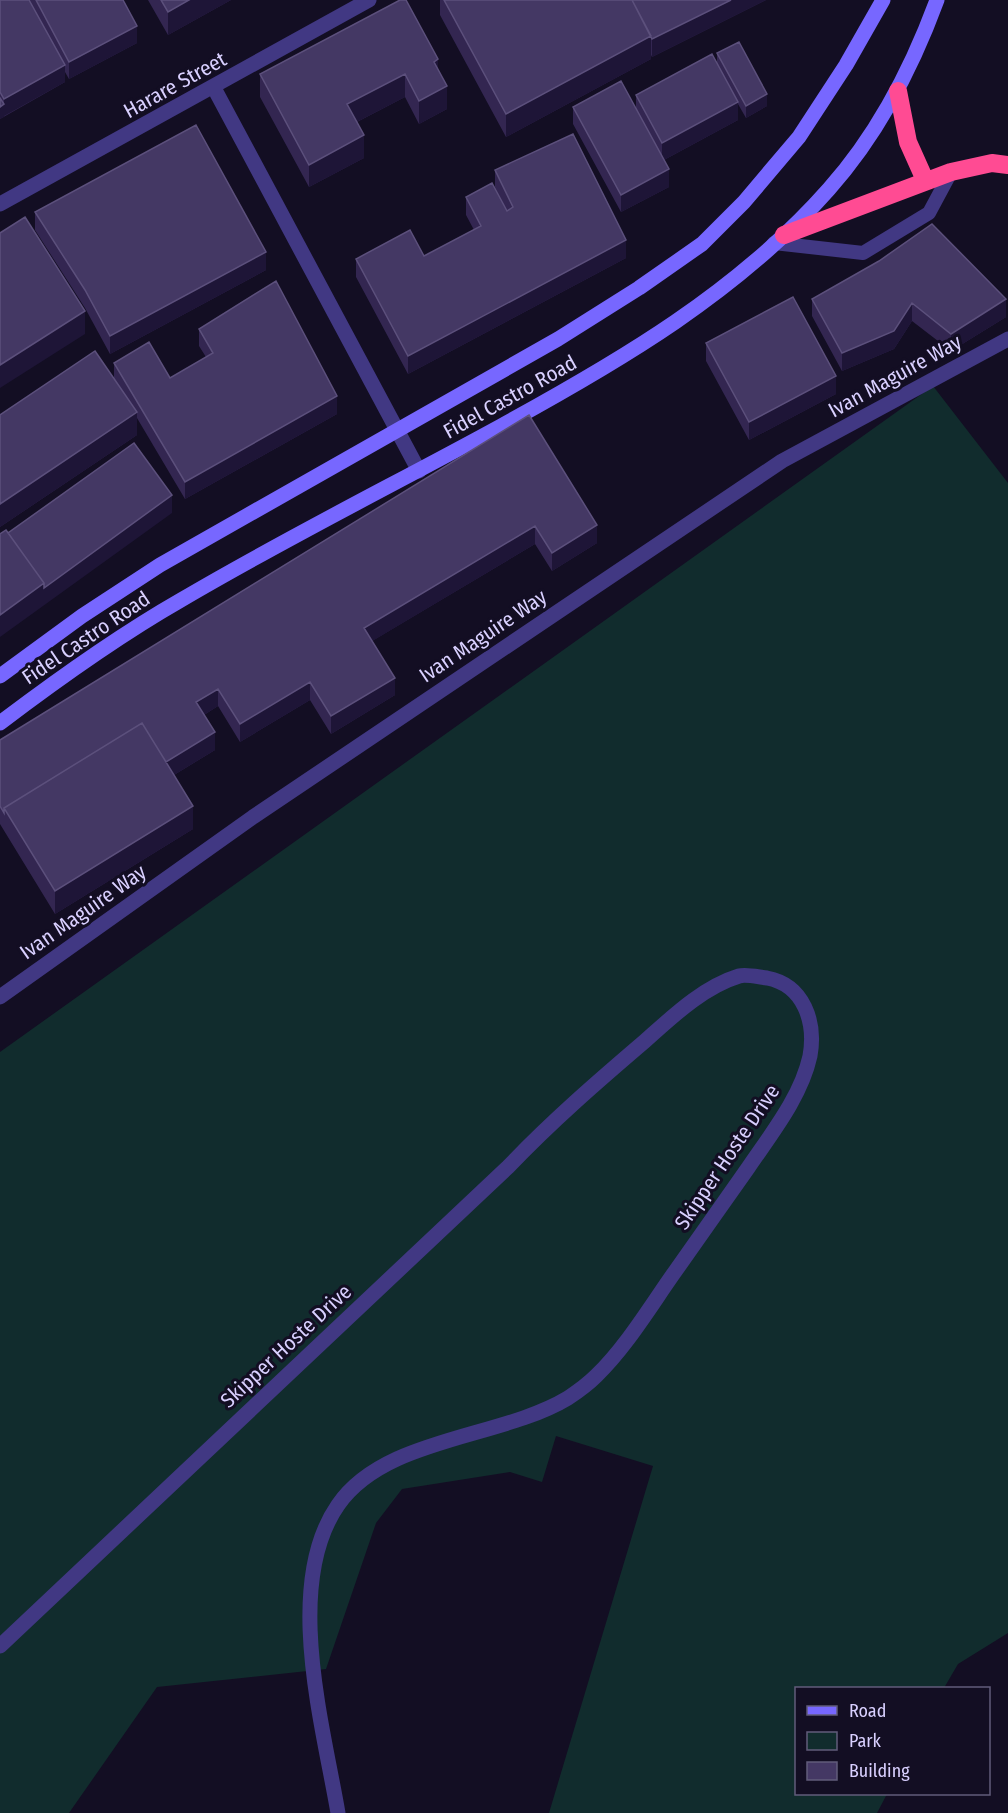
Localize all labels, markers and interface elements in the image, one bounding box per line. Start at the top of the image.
street label: Harare Street [119,46,231,124]
street label: Ivan Maguire Way [824,328,967,423]
street label: Fidel Castro Road [439,350,581,444]
street label: Ivan Maguire Way [414,583,552,688]
street label: Fidel Castro Road [17,586,155,690]
street label: Ivan Maguire Way [15,858,152,965]
street label: Skipper Hoste Drive [669,1079,785,1235]
street label: Skipper Hoste Drive [215,1279,357,1413]
legend [795,1687,990,1795]
text: Road [849,1700,886,1722]
text: Park [849,1730,882,1752]
text: Building [849,1760,910,1782]

